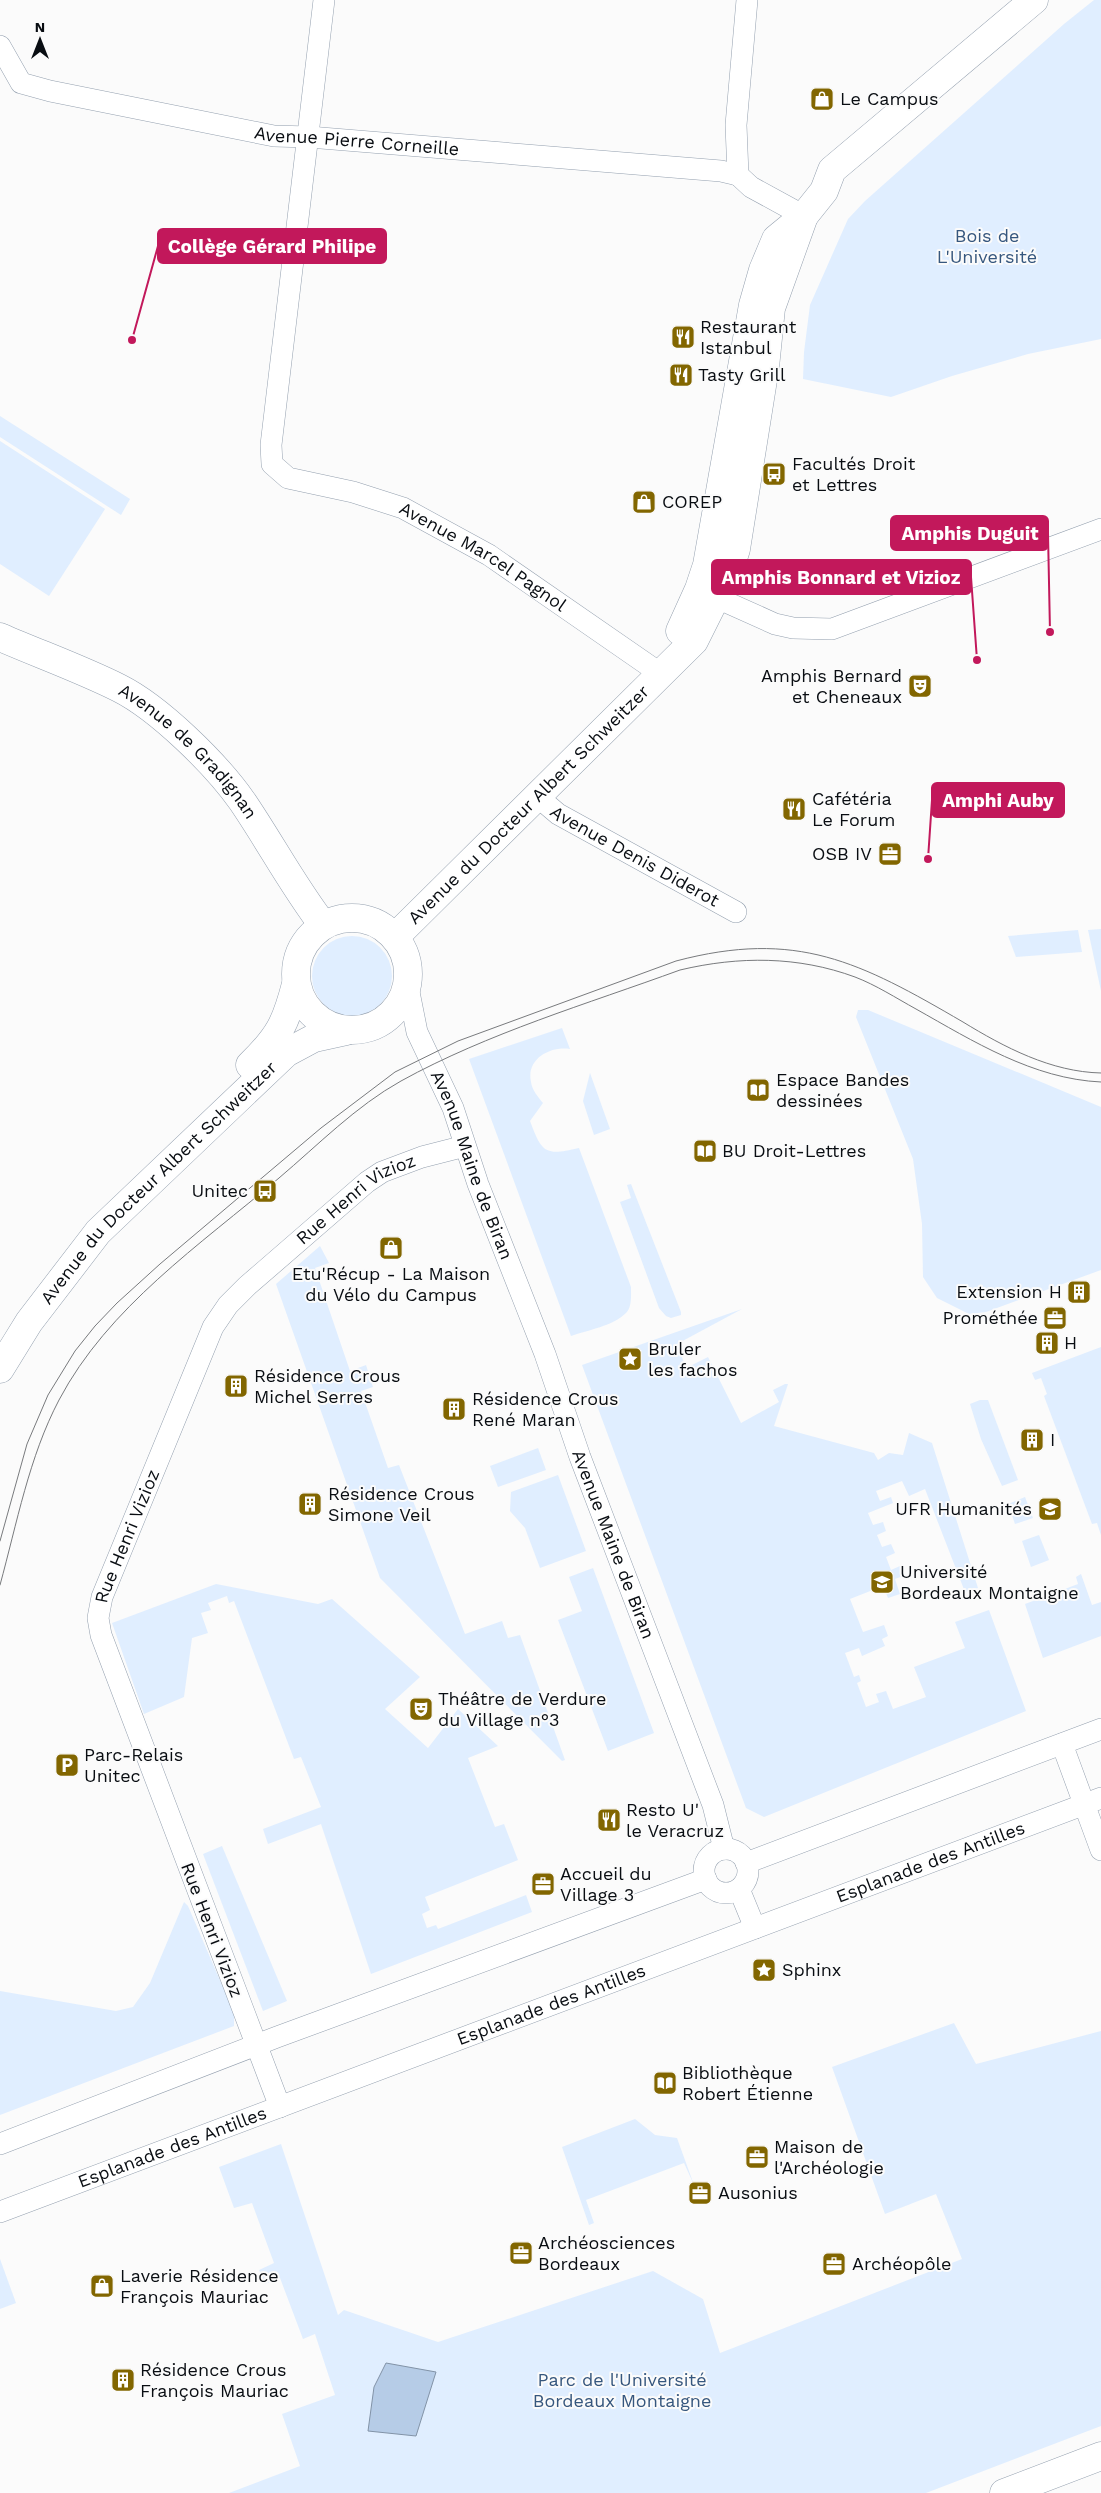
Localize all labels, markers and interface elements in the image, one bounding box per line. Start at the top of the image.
north arrow [15,15,65,65]
text: N [35,19,45,35]
shop icon: Le Campus [809,86,835,112]
place label: Le Campus [840,88,939,109]
street label: Avenue Pierre Corneille [253,121,460,159]
park label: Bois de L'Université [937,225,1037,267]
callout: Collège Gérard Philipe [158,229,386,263]
text: Collège Gérard Philipe [168,235,376,258]
place label: Restaurant Istanbul [700,316,797,358]
restaurant icon: Restaurant Istanbul [670,324,696,350]
restaurant icon: Tasty Grill [668,362,694,388]
place label: Tasty Grill [698,364,786,385]
place label: Facultés Droit et Lettres [792,453,916,495]
bus stop icon: Facultés Droit et Lettres [761,461,787,487]
shop icon: COREP [631,489,657,515]
place label: COREP [662,491,722,512]
street label: Avenue Marcel Pagnol [396,497,571,616]
callout: Amphis Duguit [891,516,1048,550]
text: Amphis Duguit [901,522,1039,545]
callout: Amphis Bonnard et Vizioz [712,560,971,594]
text: Amphis Bonnard et Vizioz [722,566,961,589]
place label: Amphis Bernard et Cheneaux [761,665,902,707]
theatre icon: Amphis Bernard et Cheneaux [907,673,933,699]
street label: Avenue de Gradignan [115,679,262,823]
street label: Avenue du Docteur Albert Schweitzer [403,681,653,928]
callout: Amphi Auby [932,783,1064,817]
place label: Cafétéria Le Forum [812,788,895,830]
text: Amphi Auby [942,789,1054,812]
restaurant icon: Cafétéria Le Forum [781,796,807,822]
street label: Avenue Denis Diderot [546,801,724,911]
office icon: OSB IV [877,841,903,867]
place label: OSB IV [812,843,872,864]
street label: Avenue du Docteur Albert Schweitzer [36,1057,281,1308]
street label: Avenue Maine de Biran [427,1067,518,1262]
place label: Espace Bandes dessinées [776,1069,909,1111]
library icon: Espace Bandes dessinées [745,1077,771,1103]
library icon: BU Droit-Lettres [692,1138,718,1164]
place label: BU Droit-Lettres [722,1140,866,1161]
street label: Rue Henri Vizioz [292,1149,418,1249]
bus stop icon: Unitec [252,1178,278,1204]
place label: Unitec [191,1180,248,1201]
shop icon: Etu'Récup - La Maison du Vélo du Campus [378,1235,404,1261]
place label: Etu'Récup - La Maison du Vélo du Campus [292,1263,490,1305]
building icon: Extension H [1066,1279,1092,1305]
place label: Extension H [956,1281,1062,1302]
office icon: Prométhée [1042,1305,1068,1331]
place label: Prométhée [942,1307,1038,1328]
building icon: H [1034,1330,1060,1356]
place label: H [1064,1332,1077,1353]
place label: Bruler les fachos [648,1338,737,1380]
place icon: Bruler les fachos [617,1346,643,1372]
place label: Résidence Crous Michel Serres [254,1365,401,1407]
building icon: Résidence Crous Michel Serres [223,1373,249,1399]
place label: Résidence Crous René Maran [472,1388,619,1430]
building icon: Résidence Crous René Maran [441,1396,467,1422]
building icon: I [1019,1427,1045,1453]
place label: I [1050,1429,1055,1450]
street label: Avenue Maine de Biran [568,1447,659,1642]
street label: Rue Henri Vizioz [90,1466,163,1605]
place label: Résidence Crous Simone Veil [328,1483,475,1525]
building icon: Résidence Crous Simone Veil [297,1491,323,1517]
school or university icon: UFR Humanités [1037,1496,1063,1522]
place label: UFR Humanités [895,1498,1032,1519]
place label: Université Bordeaux Montaigne [900,1561,1079,1603]
school or university icon: Université Bordeaux Montaigne [869,1569,895,1595]
place label: Théâtre de Verdure du Village n°3 [438,1688,606,1730]
theatre icon: Théâtre de Verdure du Village n°3 [408,1696,434,1722]
place label: Parc-Relais Unitec [84,1744,183,1786]
parking icon: Parc-Relais Unitec [54,1752,80,1778]
place label: Resto U' le Veracruz [626,1799,724,1841]
restaurant icon: Resto U' le Veracruz [596,1807,622,1833]
street label: Esplanade des Antilles [833,1817,1028,1907]
street label: Rue Henri Vizioz [177,1859,248,2000]
place label: Accueil du Village 3 [560,1863,652,1905]
office icon: Accueil du Village 3 [530,1871,556,1897]
place icon: Sphinx [751,1957,777,1983]
street label: Esplanade des Antilles [454,1959,648,2049]
place label: Sphinx [782,1959,841,1980]
place label: Bibliothèque Robert Étienne [682,2062,813,2104]
library icon: Bibliothèque Robert Étienne [652,2070,678,2096]
street label: Esplanade des Antilles [75,2102,269,2192]
place label: Maison de l'Archéologie [774,2136,884,2178]
office icon: Maison de l'Archéologie [744,2144,770,2170]
office icon: Ausonius [687,2180,713,2206]
place label: Ausonius [718,2182,798,2203]
place label: Archéosciences Bordeaux [538,2232,675,2274]
office icon: Archéosciences Bordeaux [508,2240,534,2266]
office icon: Archéopôle [821,2251,847,2277]
place label: Archéopôle [852,2253,951,2274]
place label: Laverie Résidence François Mauriac [120,2265,279,2307]
shop icon: Laverie Résidence François Mauriac [89,2273,115,2299]
place label: Résidence Crous François Mauriac [140,2359,289,2401]
building icon: Résidence Crous François Mauriac [110,2367,136,2393]
park label: Parc de l'Université Bordeaux Montaigne [533,2369,711,2411]

